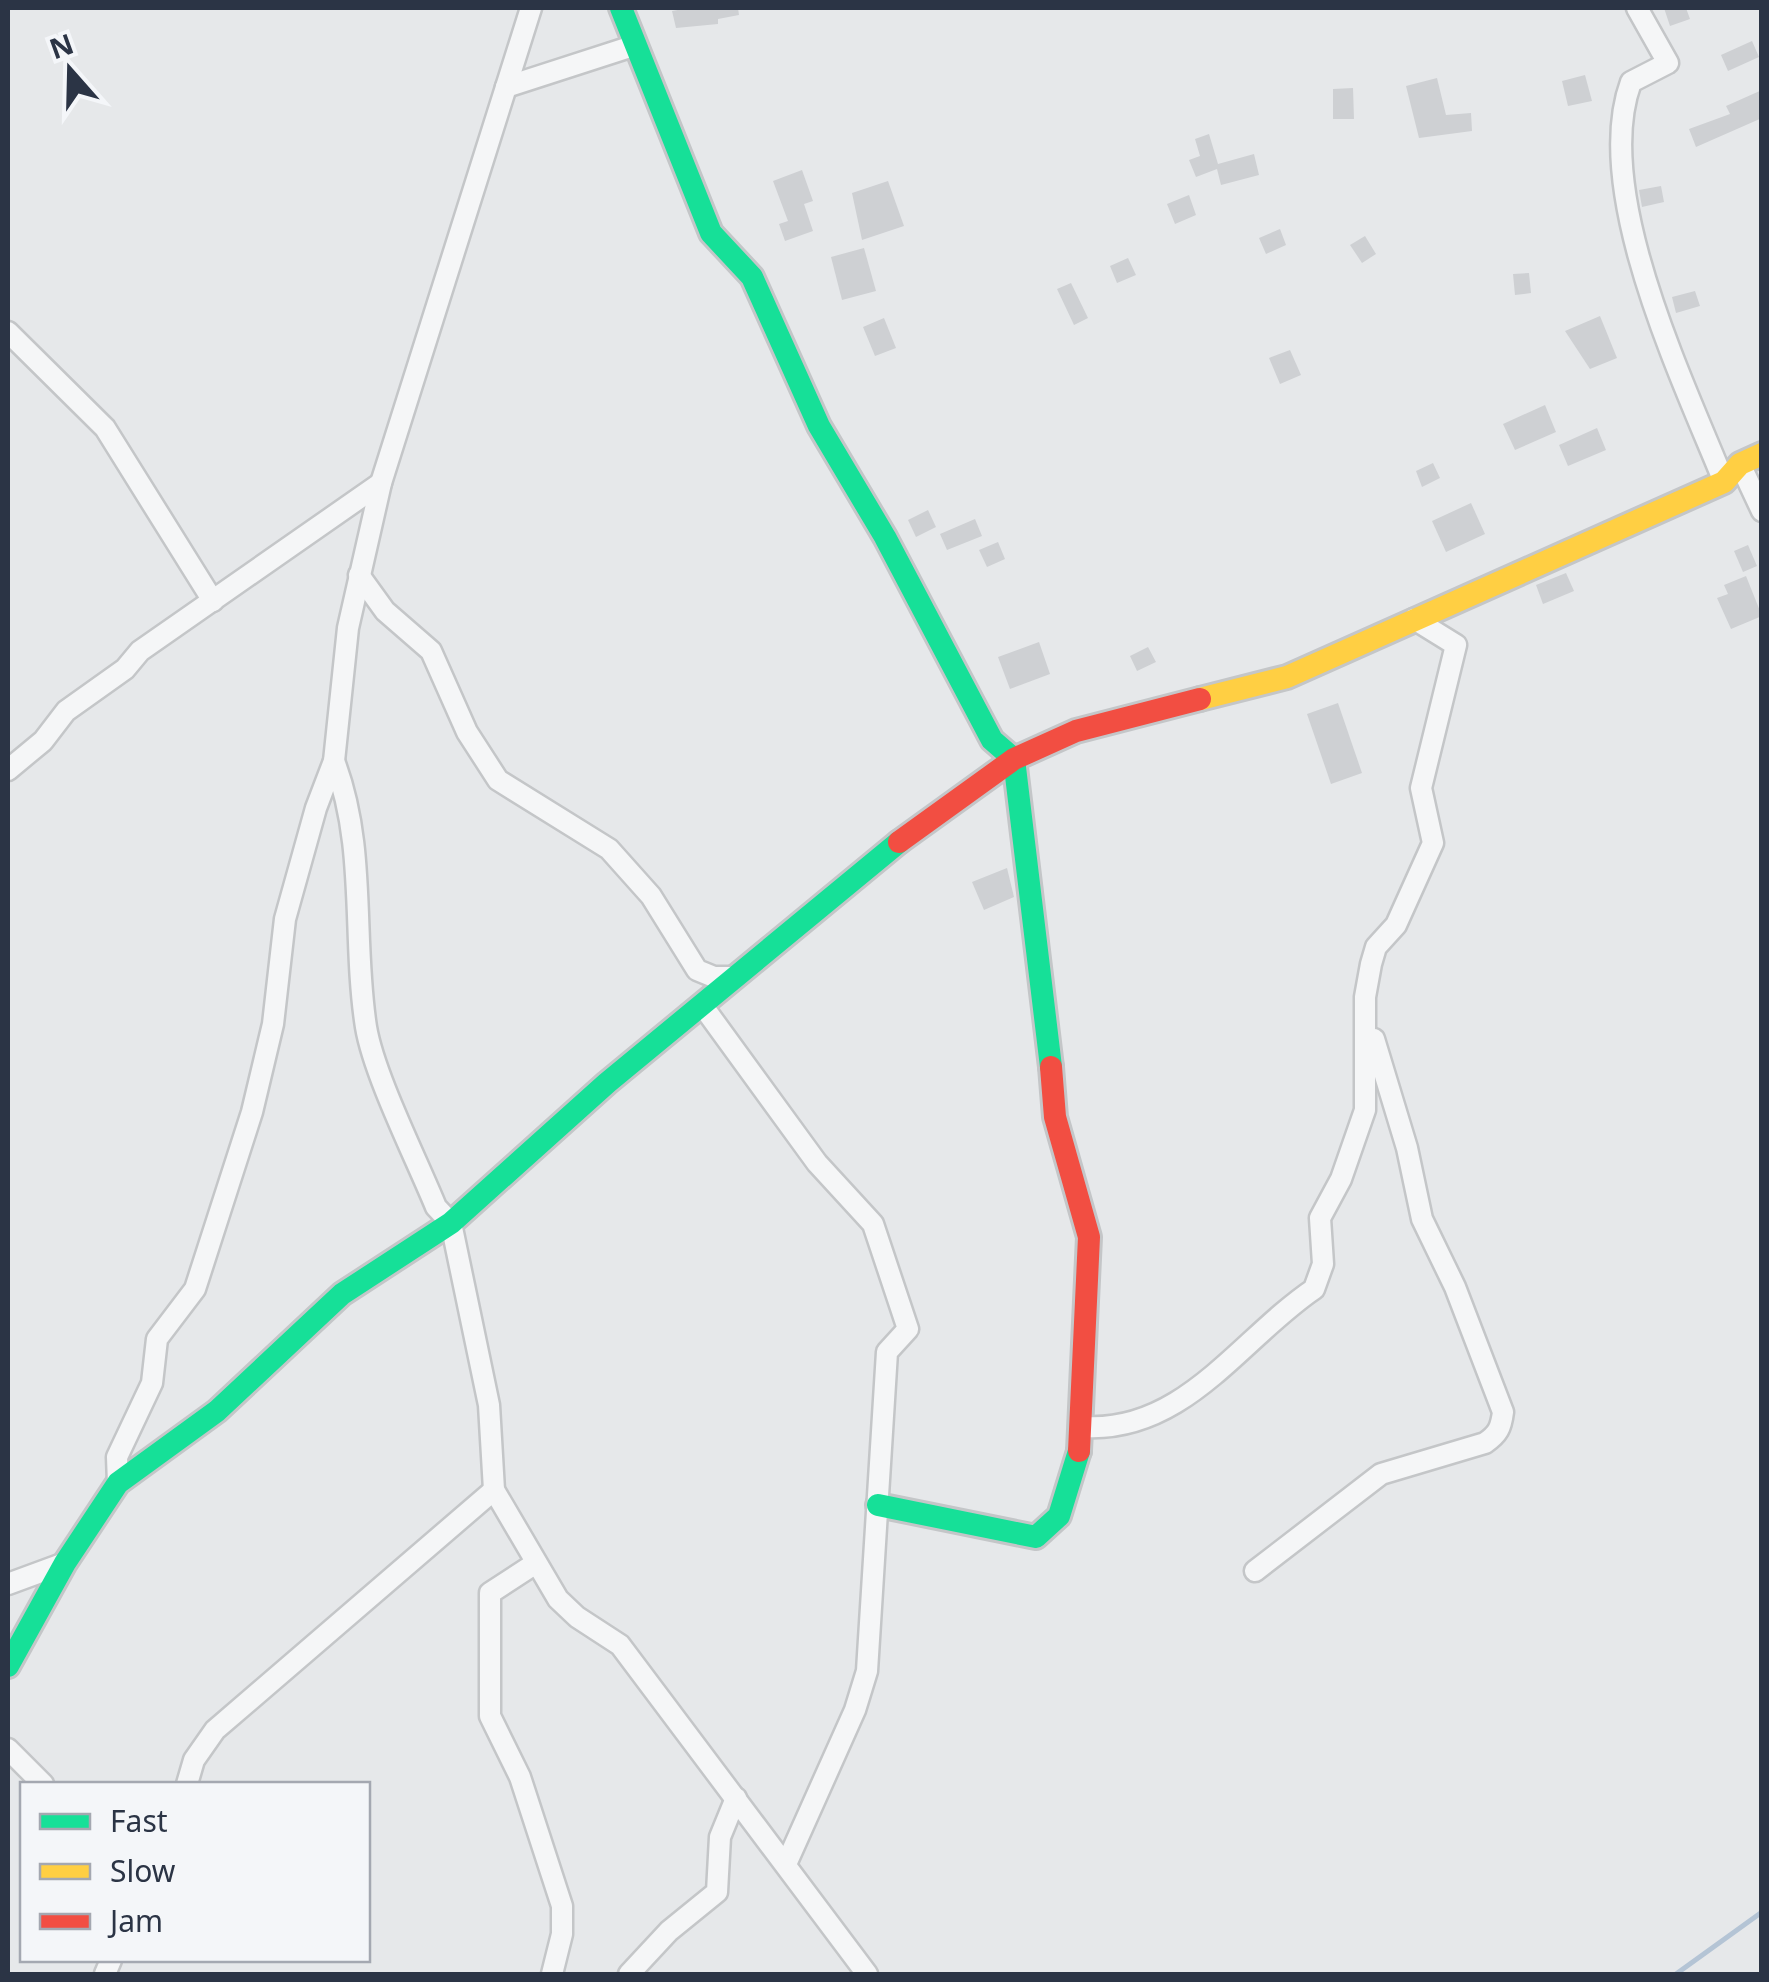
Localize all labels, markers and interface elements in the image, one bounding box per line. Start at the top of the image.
north arrow [20,20,120,120]
text: N [44,24,78,67]
legend [20,1782,370,1962]
text: Fast [110,1800,168,1841]
text: Slow [110,1850,176,1891]
text: Jam [107,1900,163,1941]

